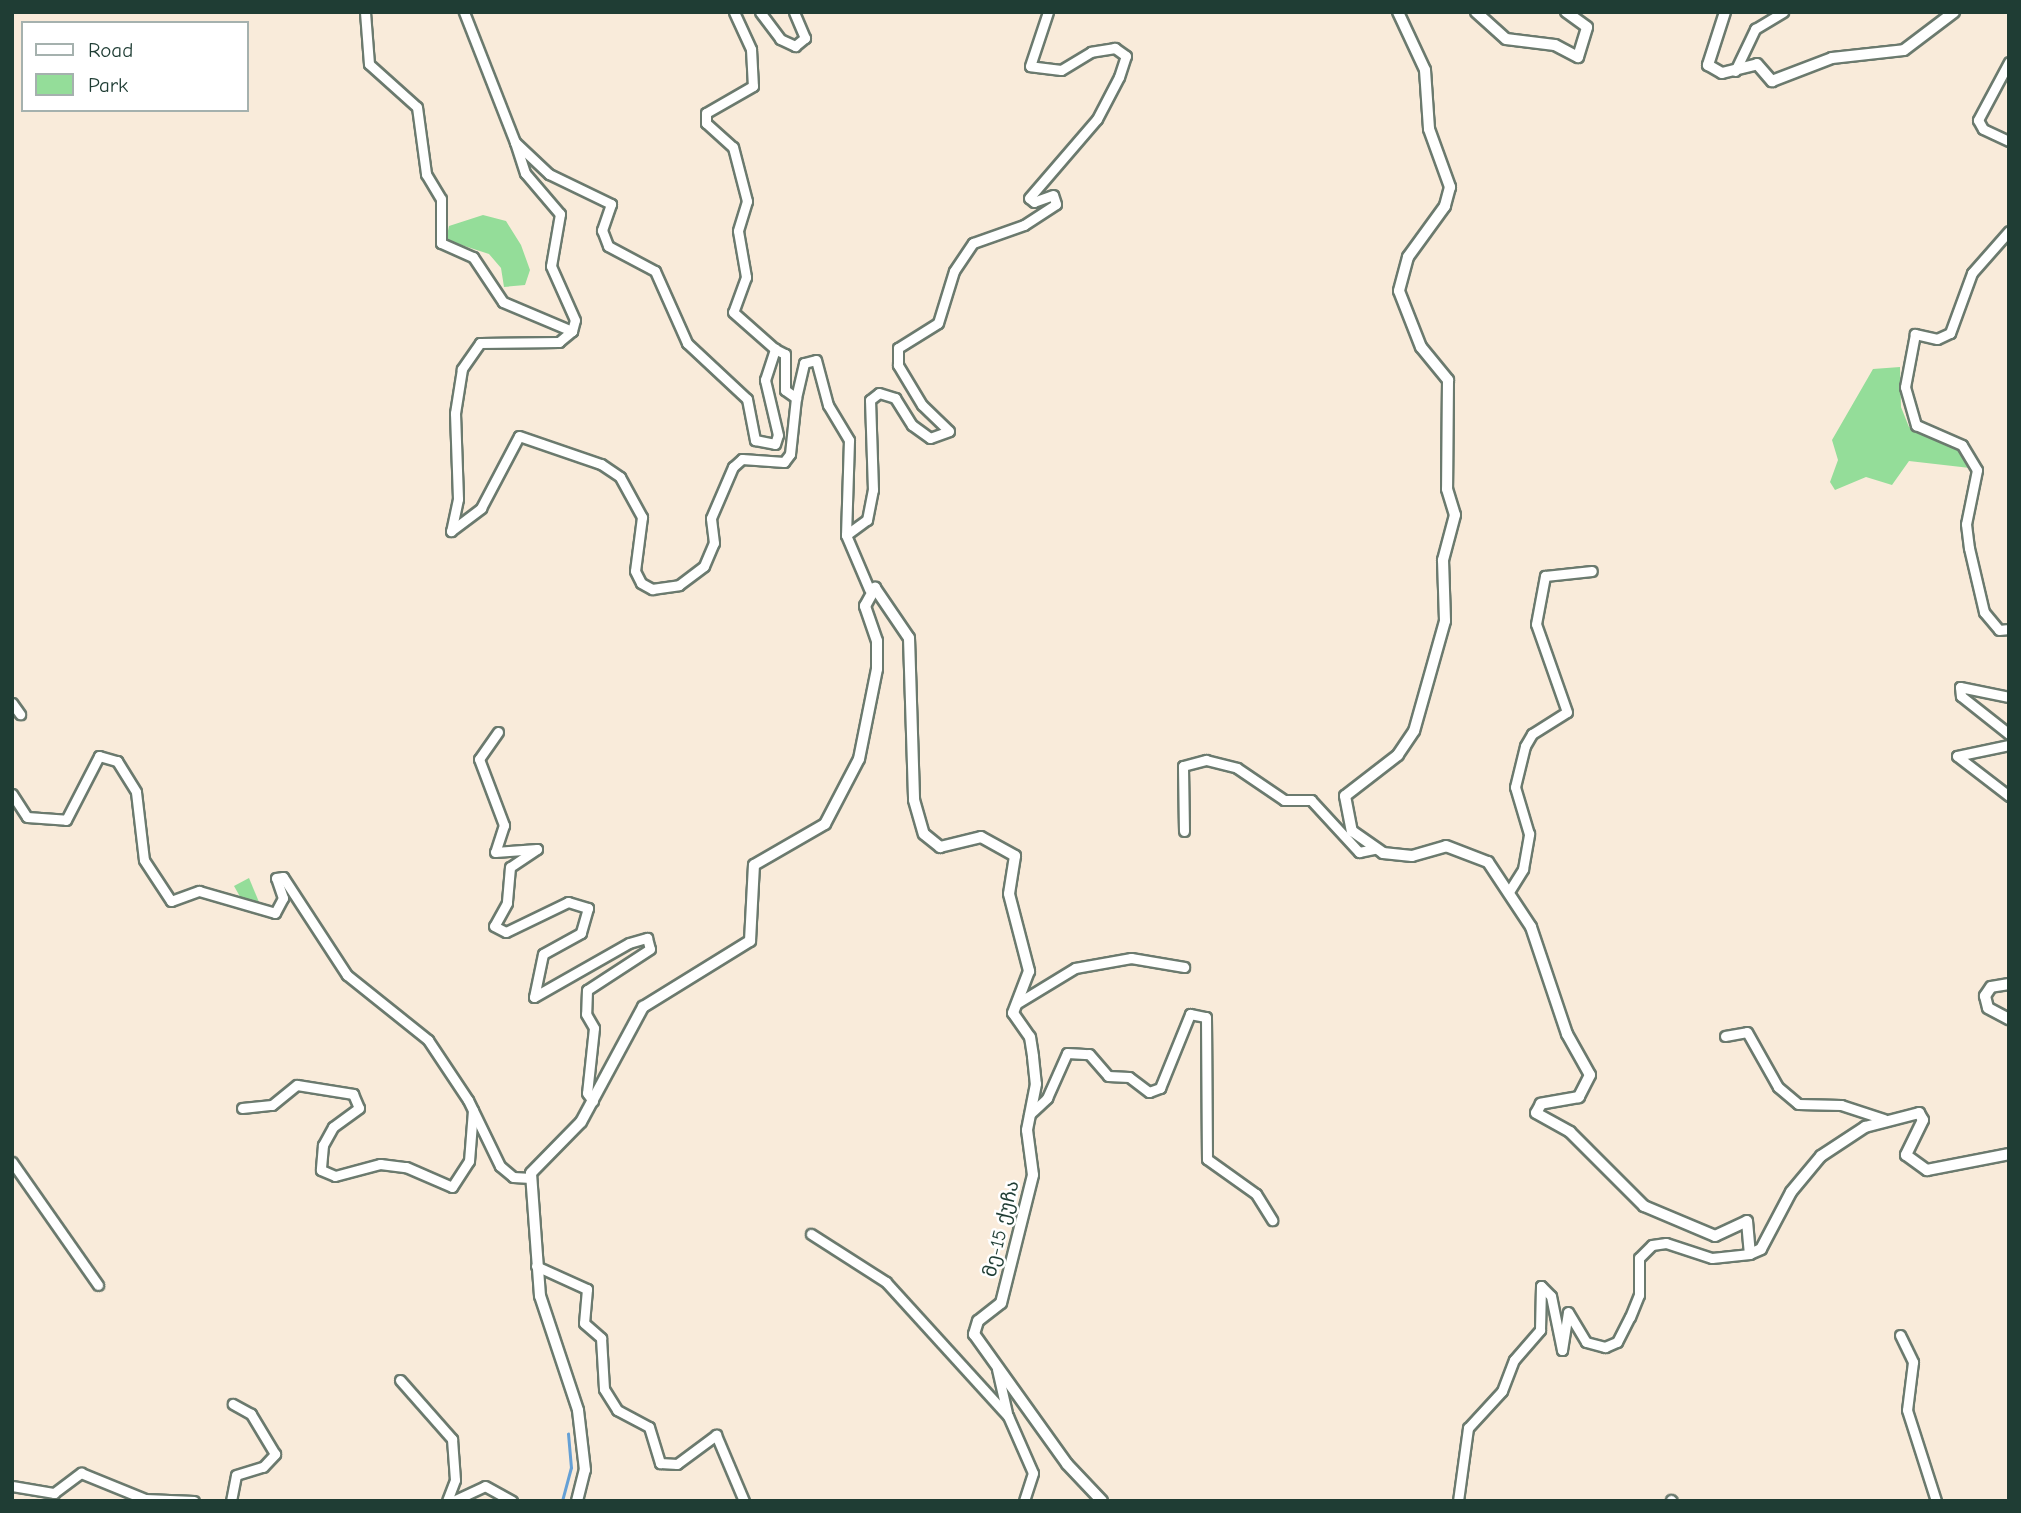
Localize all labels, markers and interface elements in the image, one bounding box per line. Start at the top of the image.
legend [21,21,248,112]
text: Road [88,38,133,62]
text: Park [88,73,128,97]
street label: მე-15 ქუჩა [979,1178,1025,1280]

